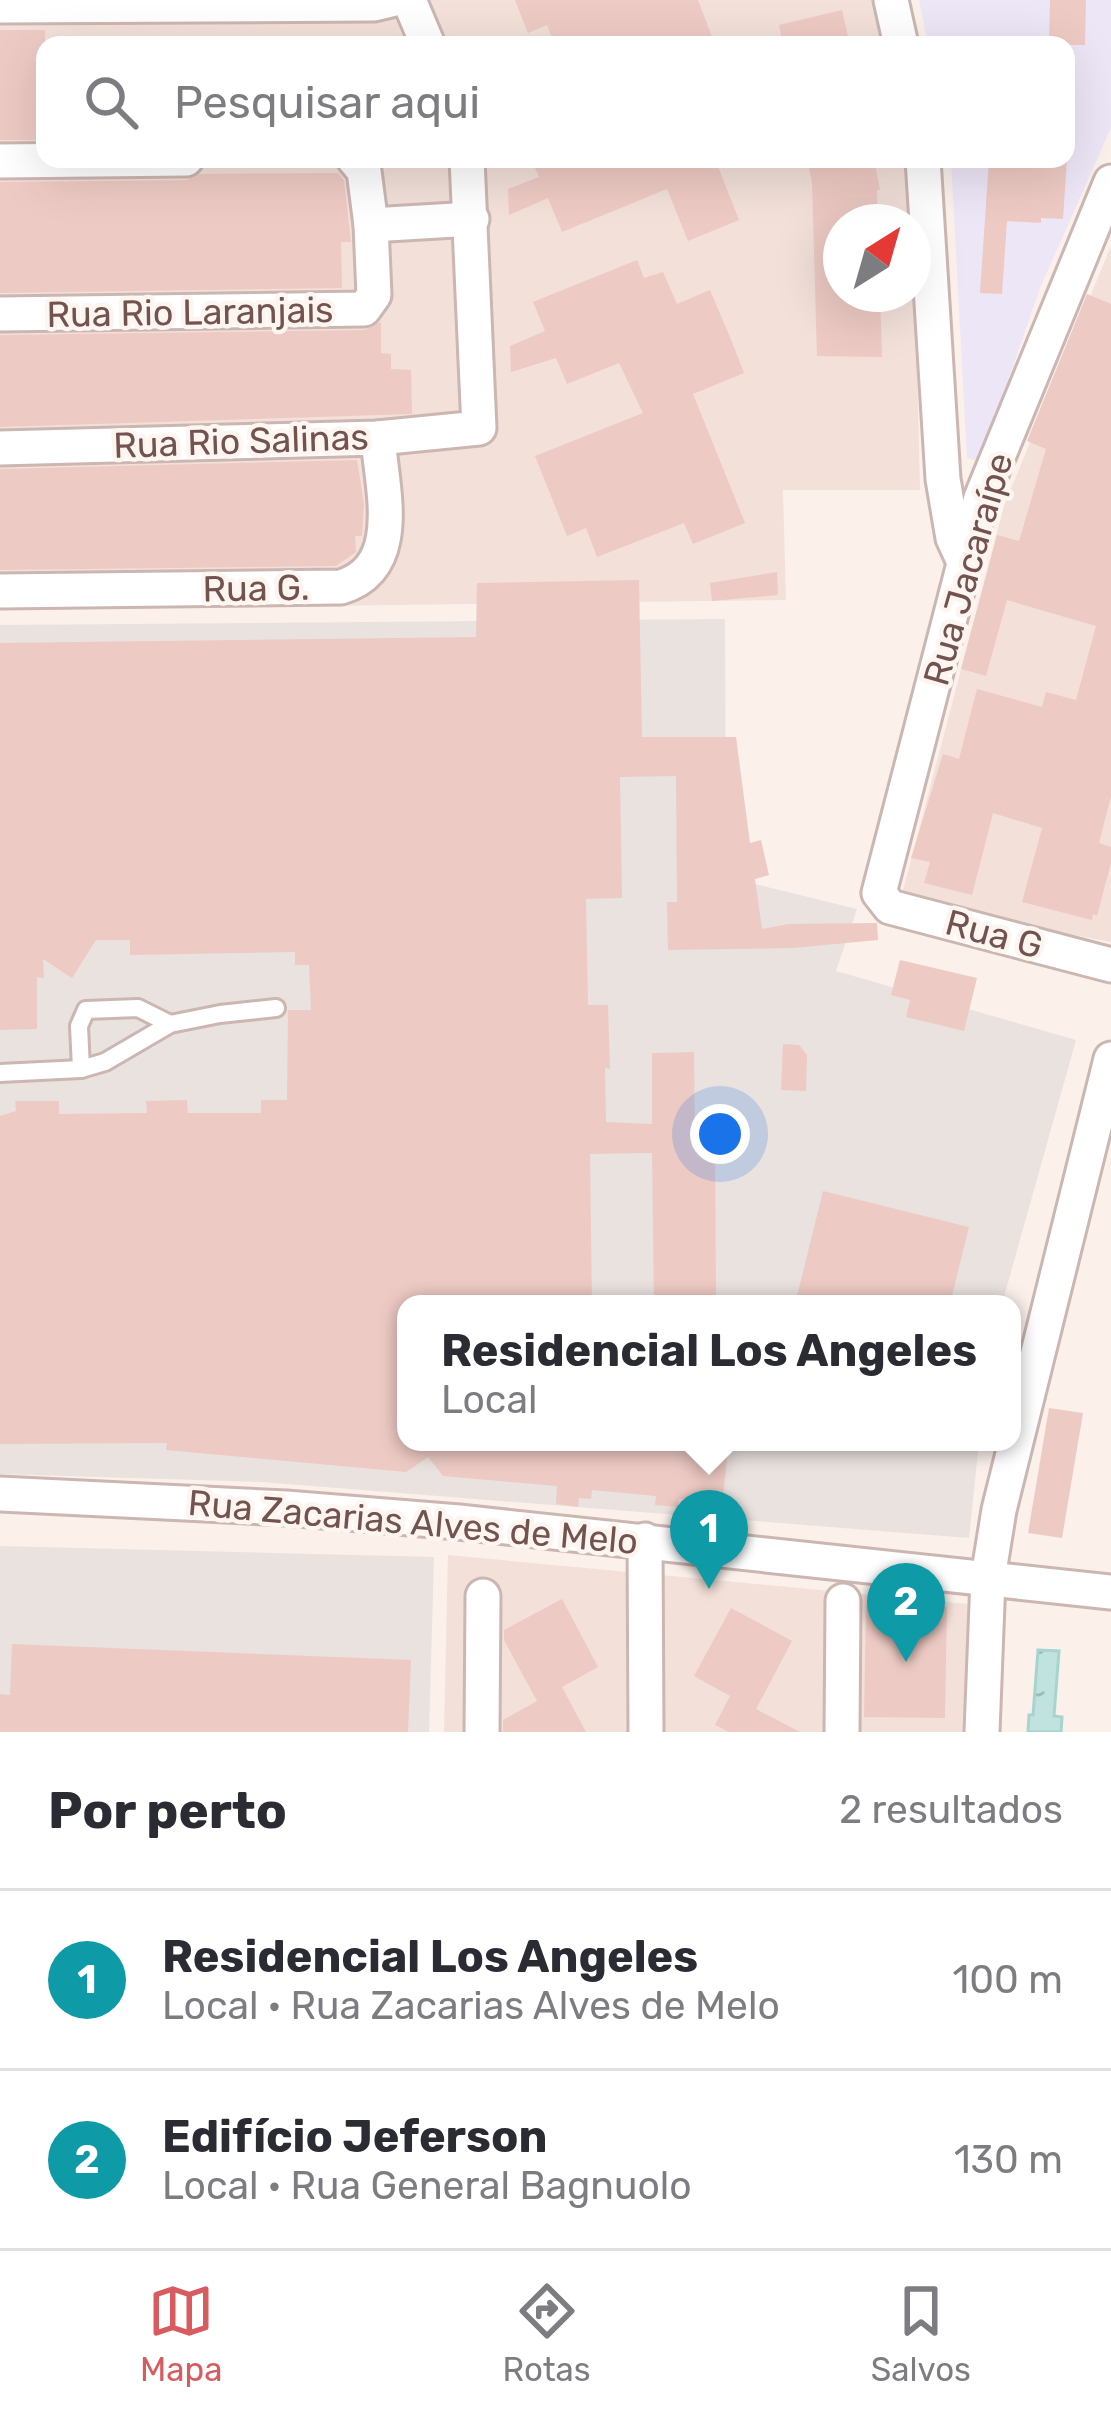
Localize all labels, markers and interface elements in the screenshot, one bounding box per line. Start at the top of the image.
search box [36,36,1075,168]
icon: search [78,69,144,135]
text: Pesquisar aqui [174,76,480,129]
north arrow [823,204,931,312]
street label: Rua Rio Laranjais [46,288,334,336]
street label: Rua Rio Salinas [113,415,369,467]
street label: Rua Jacaraípe [914,448,1022,690]
street label: Rua G. [202,566,310,610]
street label: Rua G [941,900,1047,968]
your location [690,1104,750,1164]
popup [397,1295,1021,1451]
text: Residencial Los Angeles [441,1324,977,1377]
text: Local [441,1377,537,1423]
street label: Rua Zacarias Alves de Melo [186,1481,640,1563]
pin: 1 [670,1490,748,1589]
pin: 2 [867,1563,945,1662]
text: Por perto [48,1780,287,1841]
text: 2 resultados [839,1787,1063,1833]
text: Residencial Los Angeles [162,1930,698,1983]
text: 1 [77,1957,97,2003]
text: 100 m [953,1957,1063,2003]
text: Local · Rua Zacarias Alves de Melo [162,1983,780,2029]
text: Edifício Jeferson [162,2110,547,2163]
text: 2 [74,2137,100,2183]
text: 130 m [954,2137,1063,2183]
text: Local · Rua General Bagnuolo [162,2163,692,2209]
tab: Mapa [140,2278,222,2389]
tab: Rotas [502,2278,591,2389]
tab: Salvos [871,2278,971,2389]

